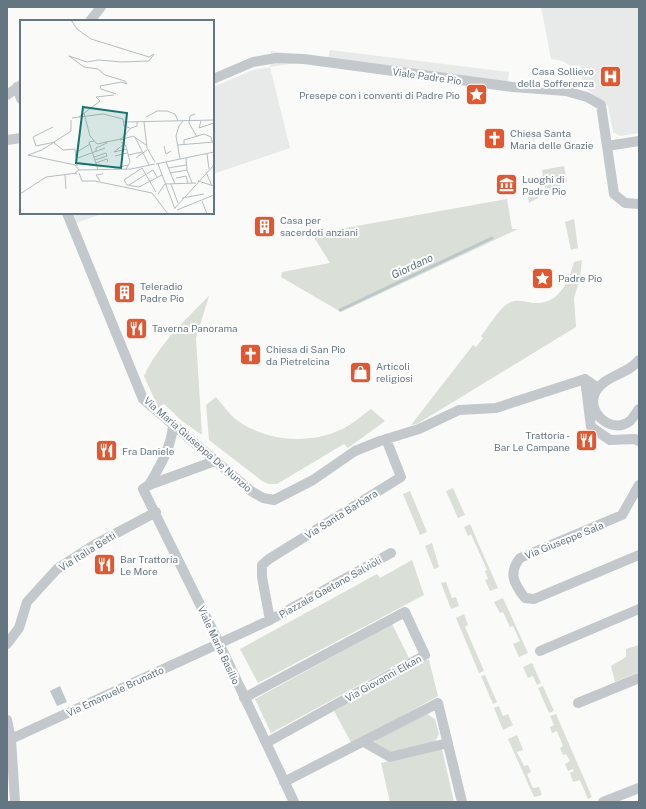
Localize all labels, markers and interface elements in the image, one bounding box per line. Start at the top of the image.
inset map [20,20,214,214]
hospital icon: Casa Sollievo della Sofferenza [597,64,623,90]
street label: Viale Padre Pio [392,65,463,87]
place label: Casa Sollievo della Sofferenza [517,65,594,89]
place icon: Presepe con i conventi di Padre Pio [463,82,489,108]
place label: Presepe con i conventi di Padre Pio [299,89,460,101]
church icon: Chiesa Santa Maria delle Grazie [482,126,508,152]
place label: Chiesa Santa Maria delle Grazie [510,127,594,151]
museum icon: Luoghi di Padre Pio [493,172,519,198]
place label: Luoghi di Padre Pio [522,173,567,197]
building icon: Casa per sacerdoti anziani [252,213,278,239]
place label: Casa per sacerdoti anziani [280,214,358,238]
water label: Giordano [389,251,435,281]
place icon: Padre Pio [530,265,556,291]
place label: Padre Pio [558,272,603,284]
building icon: Teleradio Padre Pio [112,279,138,305]
place label: Teleradio Padre Pio [140,280,185,304]
restaurant icon: Taverna Panorama [124,315,150,341]
place label: Taverna Panorama [152,322,238,334]
church icon: Chiesa di San Pio da Pietrelcina [237,342,263,368]
place label: Chiesa di San Pio da Pietrelcina [266,343,346,367]
shop icon: Articoli religiosi [347,359,373,385]
place label: Articoli religiosi [376,360,413,384]
street label: Via Maria Giuseppa De Nunzio [142,394,255,494]
restaurant icon: Trattoria - Bar Le Campane [573,428,599,454]
place label: Trattoria - Bar Le Campane [494,429,570,453]
restaurant icon: Fra Daniele [93,438,119,464]
place label: Fra Daniele [122,445,175,457]
street label: Via Santa Barbara [302,487,380,541]
street label: Via Giuseppe Sala [523,519,605,561]
street label: Via Italia Betti [56,529,118,573]
restaurant icon: Bar Trattoria Le More [92,552,118,578]
place label: Bar Trattoria Le More [120,553,178,577]
street label: Piazzale Gaetano Salvioli [277,554,383,620]
street label: Viale Maria Basilio [196,604,243,686]
street label: Via Giovanni Elkan [343,652,423,704]
street label: Via Emanuele Brunatto [65,663,166,719]

